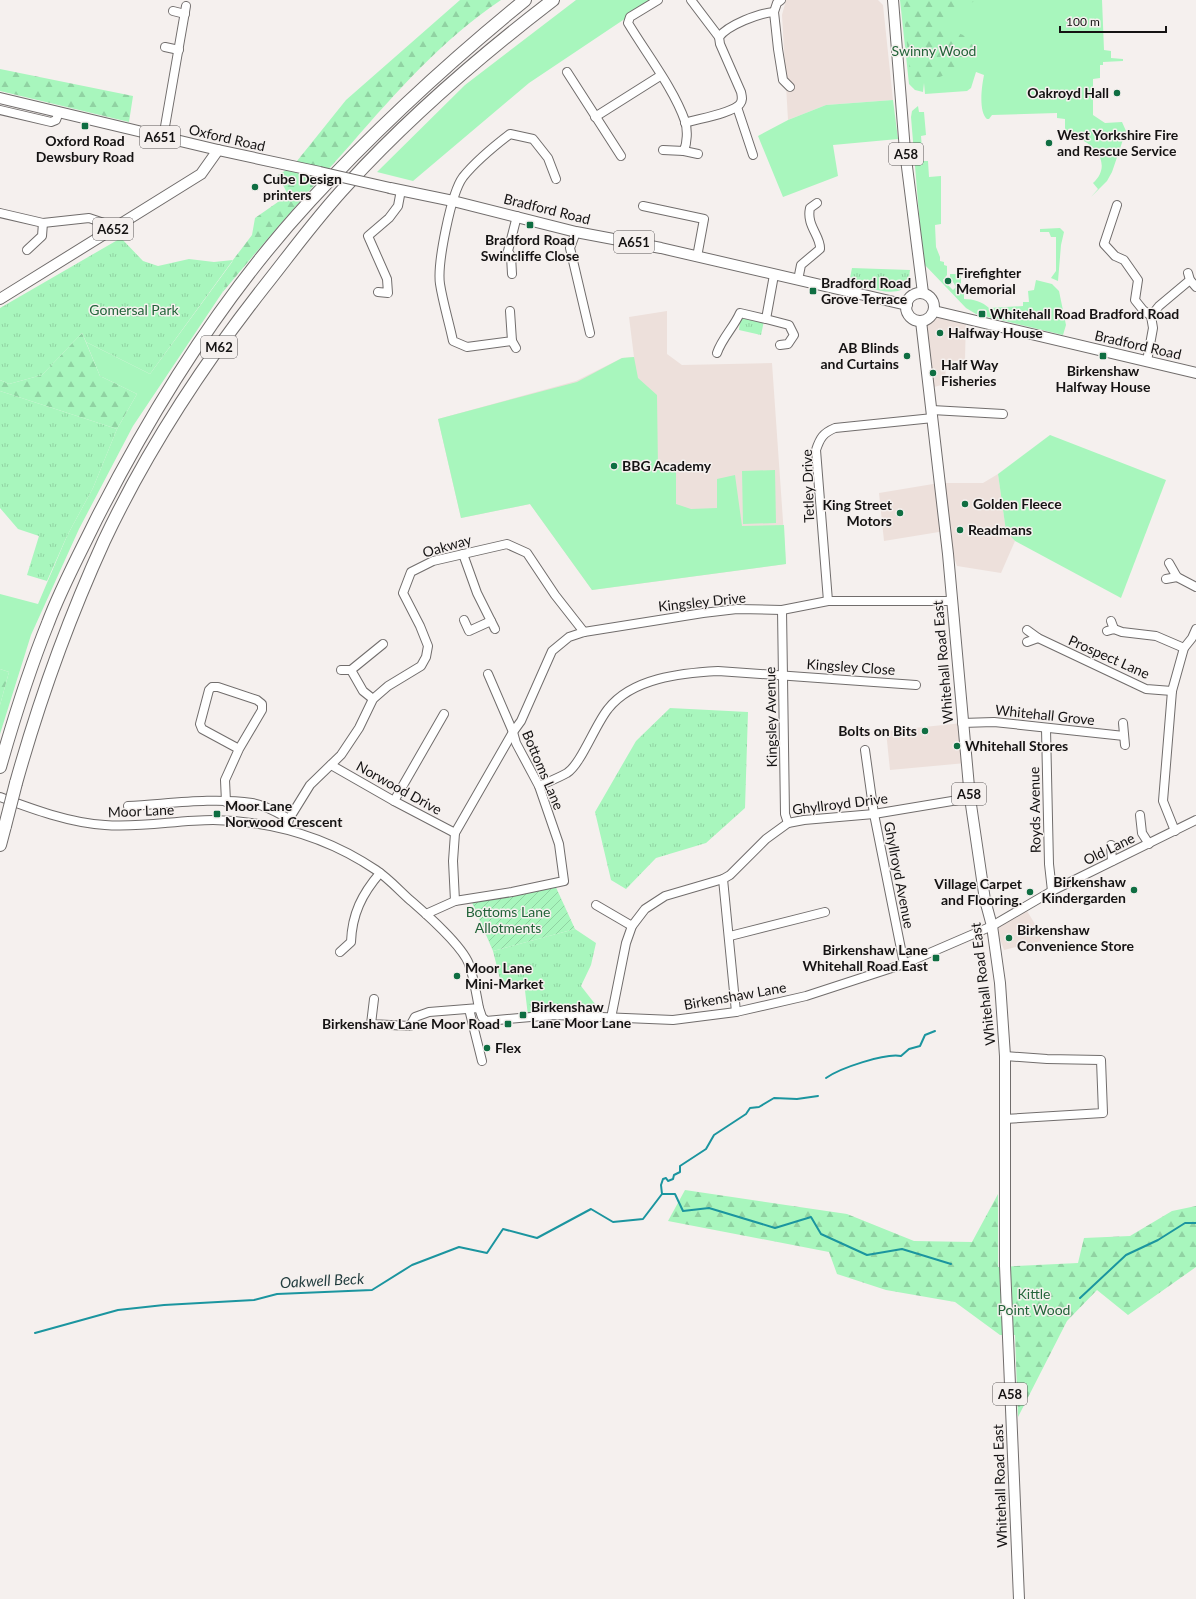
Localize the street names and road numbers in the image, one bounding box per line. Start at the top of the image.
street label: Oxford Road [187,120,267,155]
road number: A651 [140,126,180,148]
road number: A58 [889,143,923,165]
street label: Bradford Road [502,190,592,227]
road number: A652 [93,218,133,240]
road number: A651 [614,231,654,253]
street label: Bradford Road [1093,326,1183,363]
road number: M62 [201,336,237,358]
street label: Tetley Drive [798,449,817,523]
street label: Oakway [420,530,474,561]
street label: Kingsley Drive [657,588,747,615]
street label: Whitehall Road East [929,600,956,724]
street label: Prospect Lane [1066,631,1152,682]
street label: Kingsley Close [806,655,896,678]
street label: Kingsley Avenue [761,667,780,767]
street label: Whitehall Grove [994,701,1096,728]
street label: Bottoms Lane [519,727,568,812]
street label: Norwood Drive [354,757,445,818]
street label: Royds Avenue [1025,767,1044,853]
road number: A58 [952,783,986,805]
street label: Ghyllroyd Drive [791,789,889,818]
street label: Moor Lane [108,801,174,820]
street label: Ghyllroyd Avenue [881,820,918,930]
street label: Old Lane [1080,829,1137,868]
street label: Whitehall Road East [967,922,998,1046]
street label: Birkenshaw Lane [682,978,787,1013]
road number: A58 [993,1383,1027,1405]
street label: Whitehall Road East [989,1424,1010,1548]

